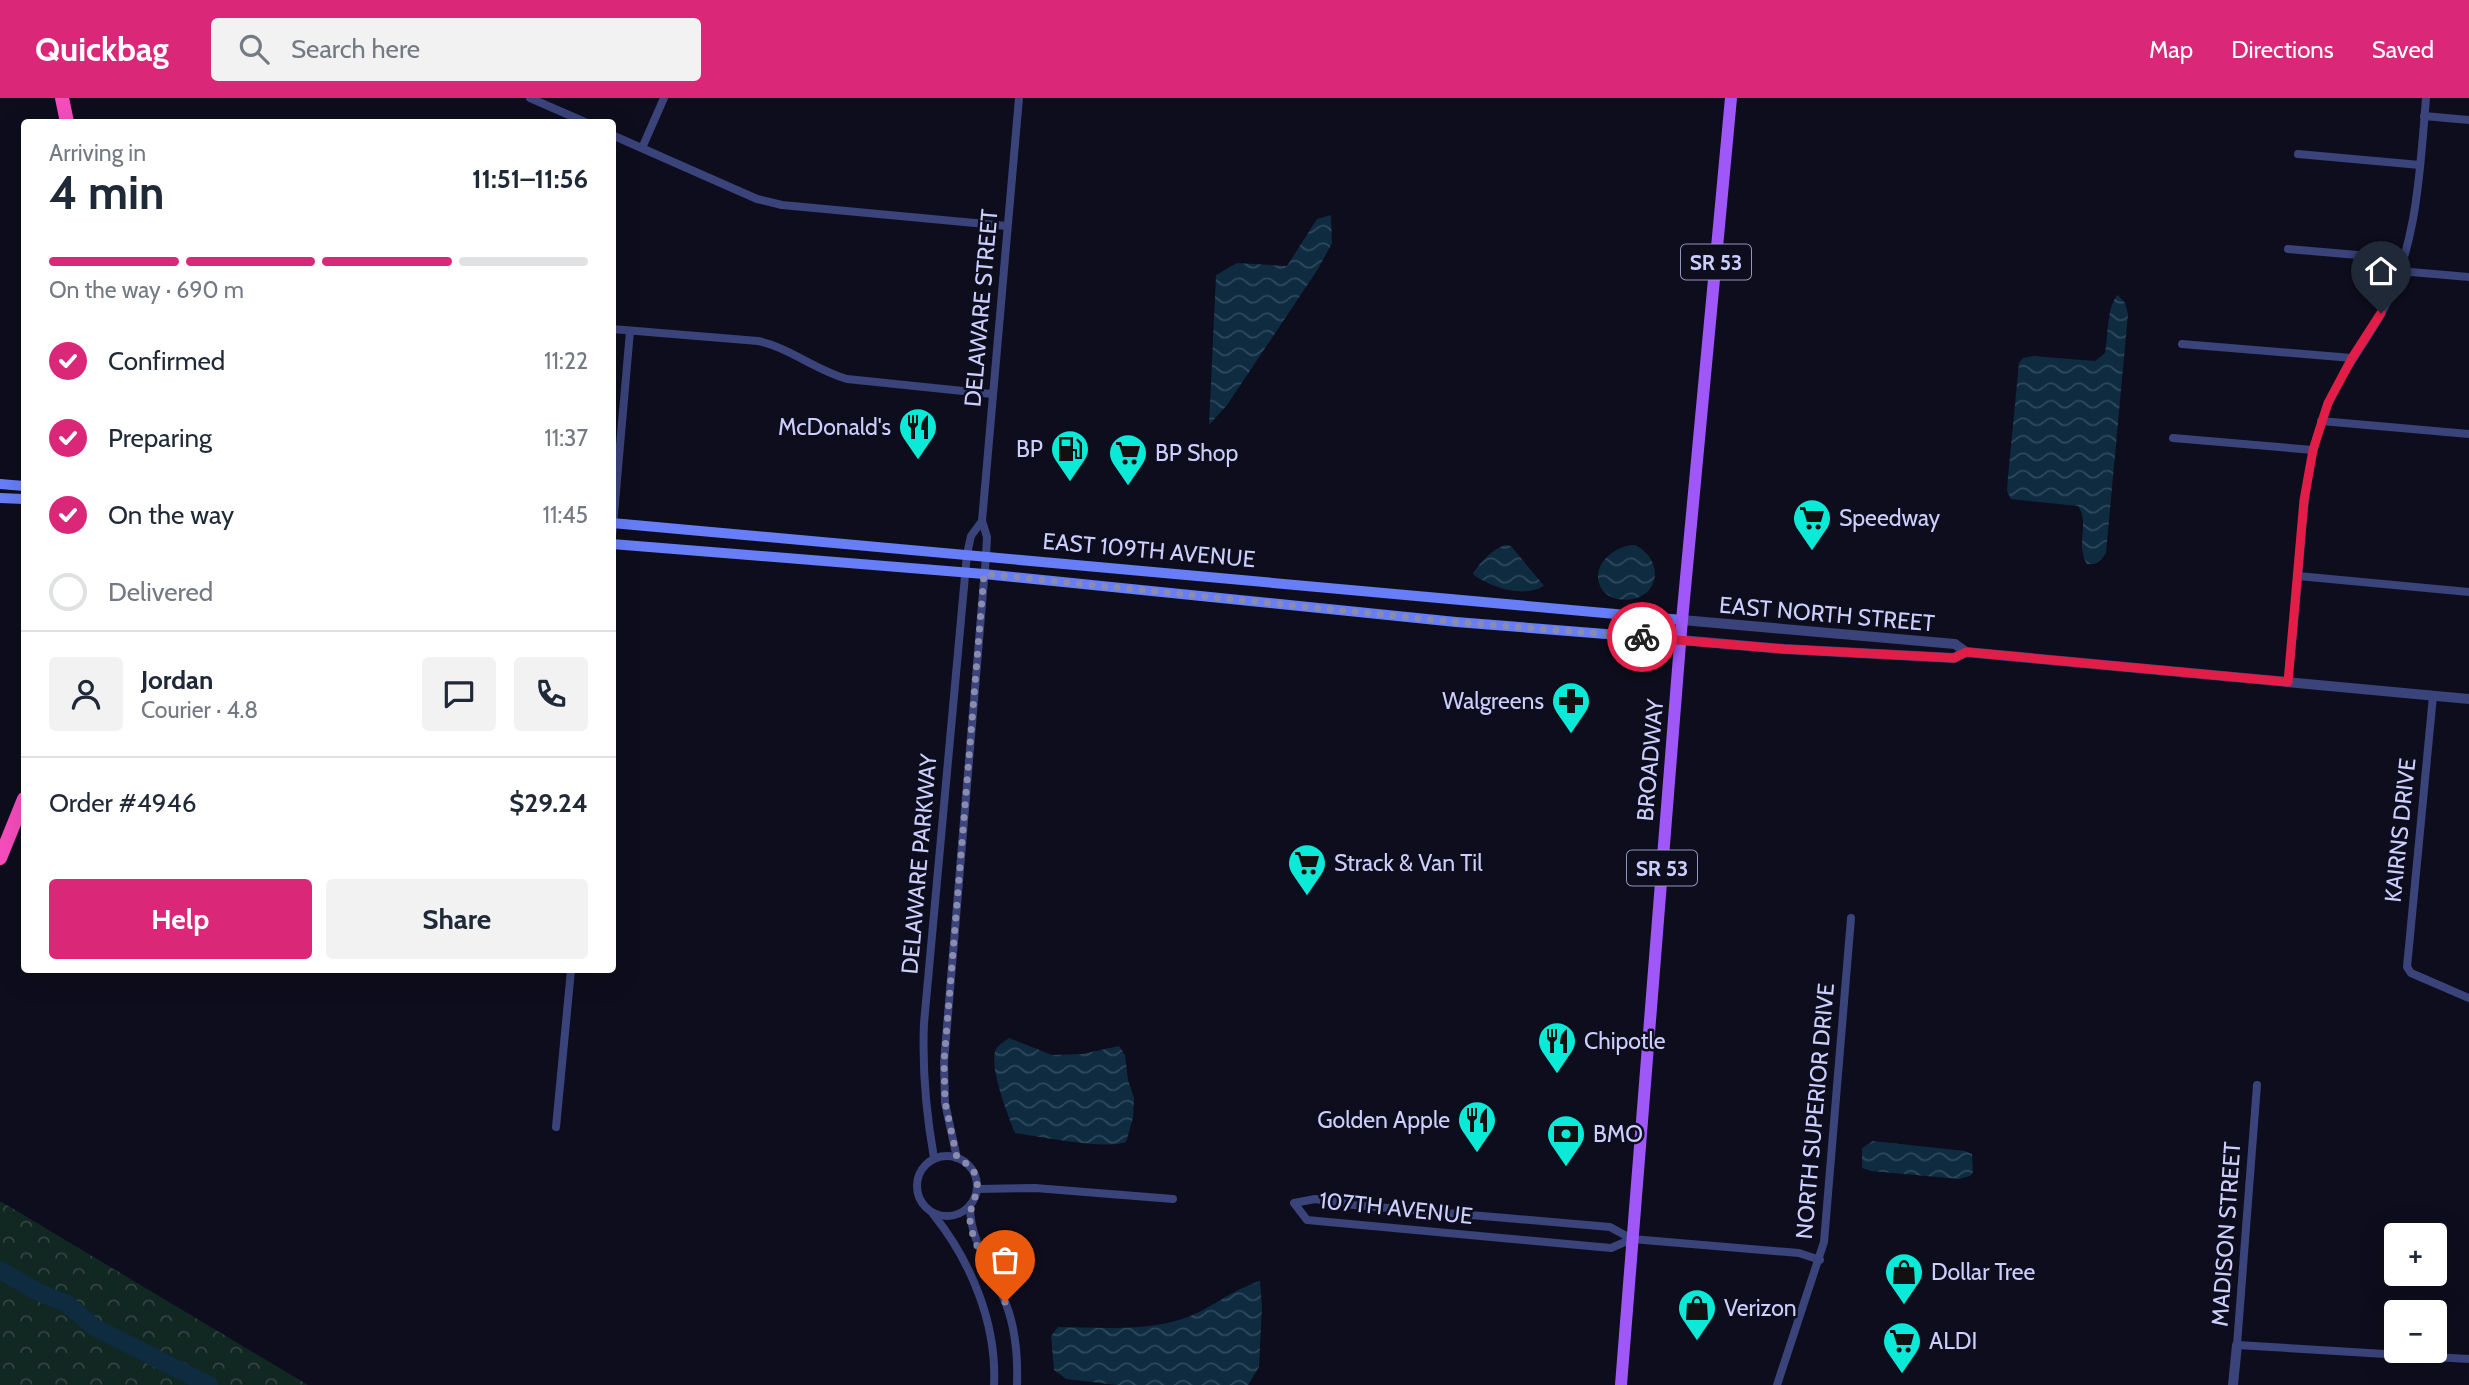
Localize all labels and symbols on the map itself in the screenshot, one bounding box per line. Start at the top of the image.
street label: DELAWARE STREET [958,208,1004,408]
pin [2351,241,2411,313]
road number: SR 53 [1681,244,1751,280]
restaurant icon: McDonald's [897,406,939,461]
place label: McDonald's [778,413,891,441]
fuel station icon: BP [1049,428,1091,483]
supermarket icon: BP Shop [1107,432,1149,487]
place label: BP [1016,435,1043,463]
place label: BP Shop [1155,439,1238,467]
supermarket icon: Speedway [1791,497,1833,552]
place label: Speedway [1839,504,1941,532]
street label: EAST 109TH AVENUE [1041,527,1257,573]
street label: EAST NORTH STREET [1718,591,1936,637]
courier [1607,602,1677,672]
pharmacy icon: Walgreens [1550,680,1592,735]
place label: Walgreens [1442,687,1544,715]
street label: BROADWAY [1631,697,1669,822]
street label: DELAWARE PARKWAY [895,752,943,975]
street label: KAIRNS DRIVE [2379,756,2421,904]
supermarket icon: Strack & Van Til [1286,842,1328,897]
place label: Strack & Van Til [1334,849,1483,877]
road number: SR 53 [1627,850,1697,886]
street label: NORTH SUPERIOR DRIVE [1790,982,1840,1240]
restaurant icon: Chipotle [1536,1020,1578,1075]
place label: Chipotle [1584,1027,1666,1055]
restaurant icon: Golden Apple [1456,1099,1498,1154]
place label: Golden Apple [1317,1106,1450,1134]
bank icon: BMO [1545,1113,1587,1168]
place label: BMO [1593,1120,1643,1148]
street label: MADISON STREET [2206,1141,2246,1327]
street label: 107TH AVENUE [1318,1186,1474,1230]
pin [975,1230,1035,1302]
shop icon: Dollar Tree [1883,1251,1925,1306]
place label: Dollar Tree [1931,1258,2036,1286]
shop icon: Verizon [1676,1287,1718,1342]
place label: Verizon [1724,1294,1797,1322]
supermarket icon: ALDI [1881,1320,1923,1375]
place label: ALDI [1929,1327,1977,1355]

